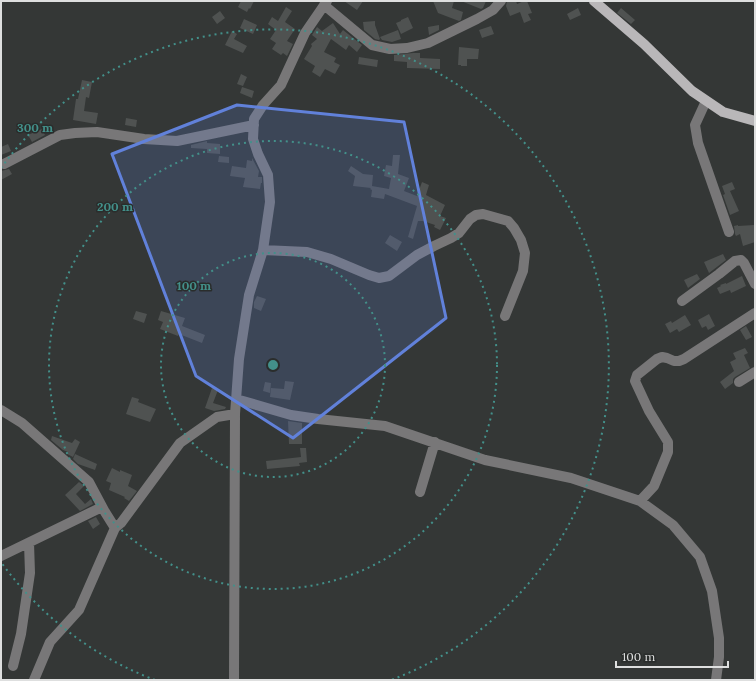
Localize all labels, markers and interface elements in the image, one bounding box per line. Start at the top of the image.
text: 300 m [17,120,53,135]
text: 200 m [97,199,133,214]
text: 100 m [177,278,211,293]
centre of rings [266,358,280,372]
scale bar [616,643,728,669]
text: 100 m [622,649,655,664]

